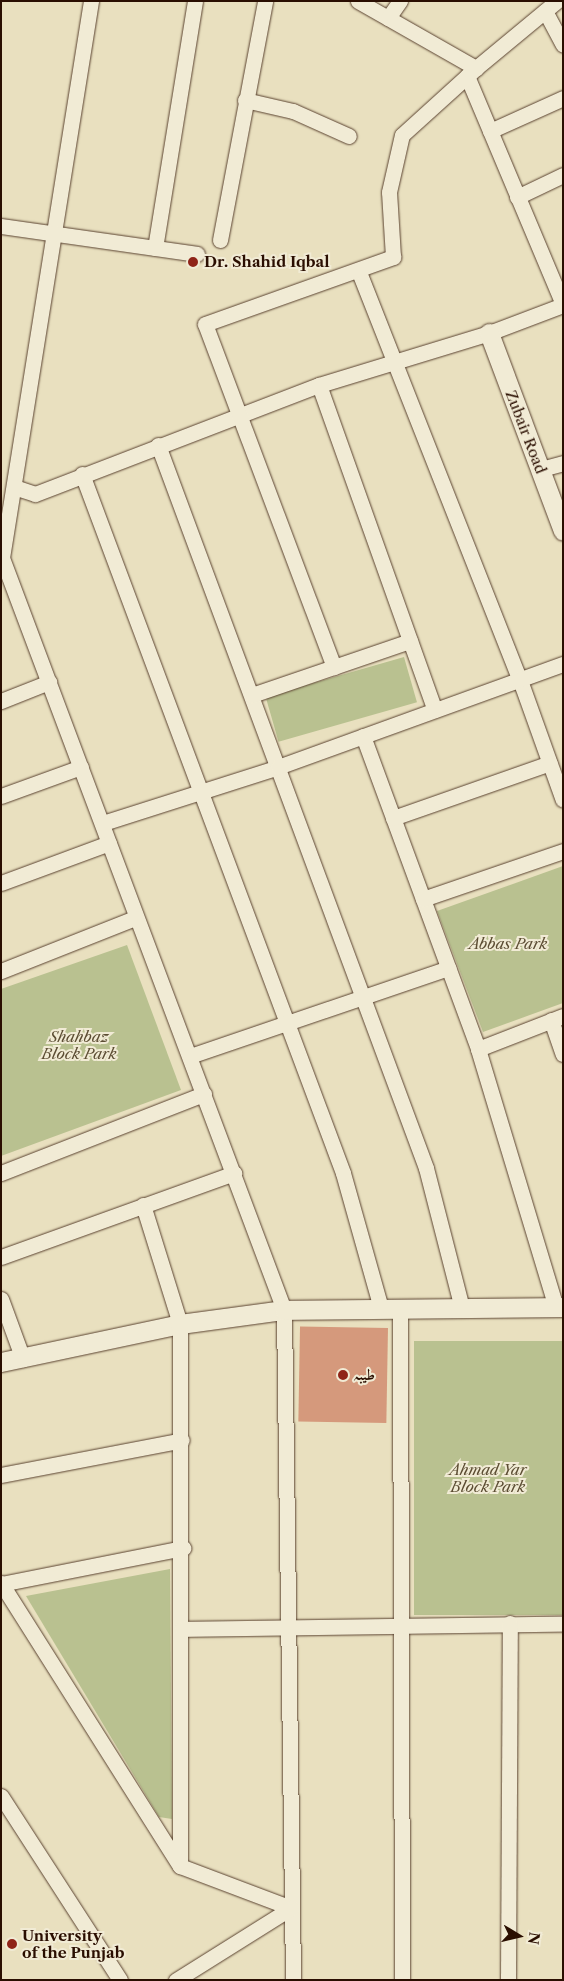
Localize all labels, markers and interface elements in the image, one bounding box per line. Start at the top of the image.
place label: Dr. Shahid Iqbal [204,253,330,271]
marker: Dr. Shahid Iqbal [186,255,200,269]
street label: Zubair Road [502,388,550,476]
park label: Abbas Park [469,935,547,953]
park label: Shahbaz Block Park [42,1027,116,1062]
place label: طیبہ [353,1366,375,1384]
marker: طیبہ [337,1369,349,1381]
park label: Ahmad Yar Block Park [449,1460,527,1495]
north arrow [494,1911,544,1961]
place label: University of the Punjab [22,1926,124,1961]
text: N [524,1931,544,1946]
marker: University of the Punjab [6,1938,18,1950]

